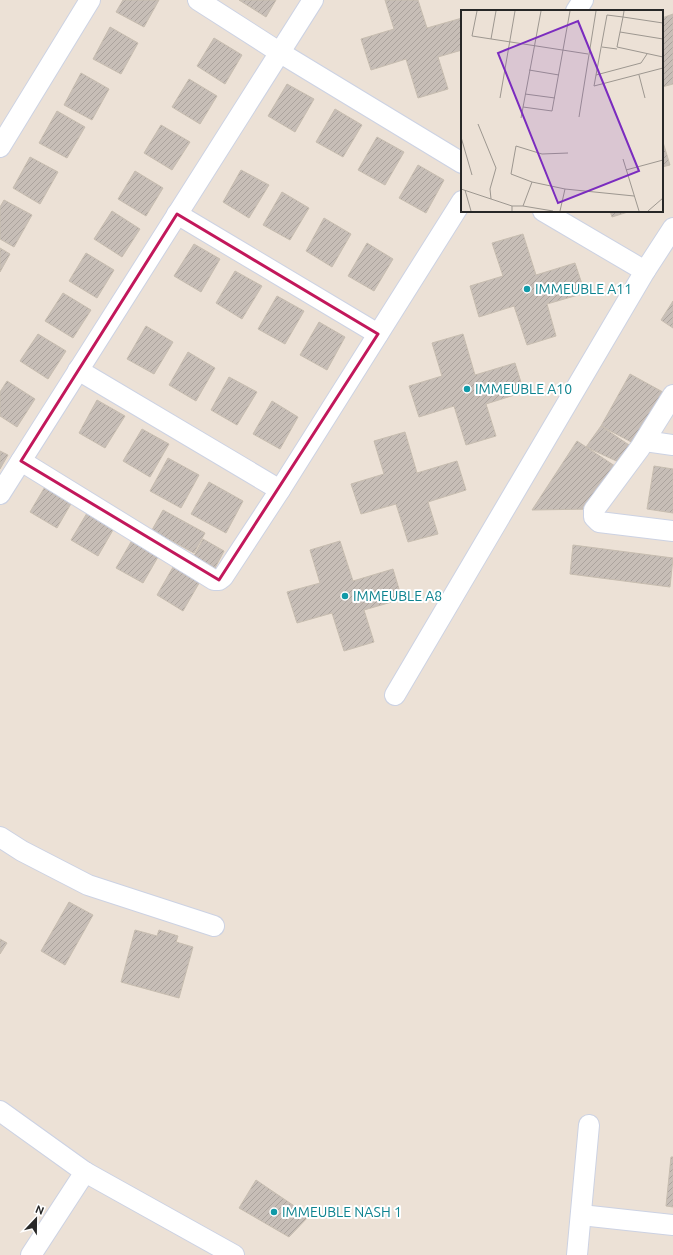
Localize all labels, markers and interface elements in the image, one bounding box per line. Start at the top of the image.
inset map [461,10,663,212]
place label: IMMEUBLE A11 [535,281,632,297]
marker: IMMEUBLE A11 [522,284,532,294]
place label: IMMEUBLE A10 [475,381,572,397]
marker: IMMEUBLE A10 [462,384,472,394]
place label: IMMEUBLE A8 [353,588,442,604]
marker: IMMEUBLE A8 [340,591,350,601]
north arrow [16,1199,56,1239]
text: N [34,1203,46,1217]
place label: IMMEUBLE NASH 1 [282,1204,402,1220]
marker: IMMEUBLE NASH 1 [269,1207,279,1217]

